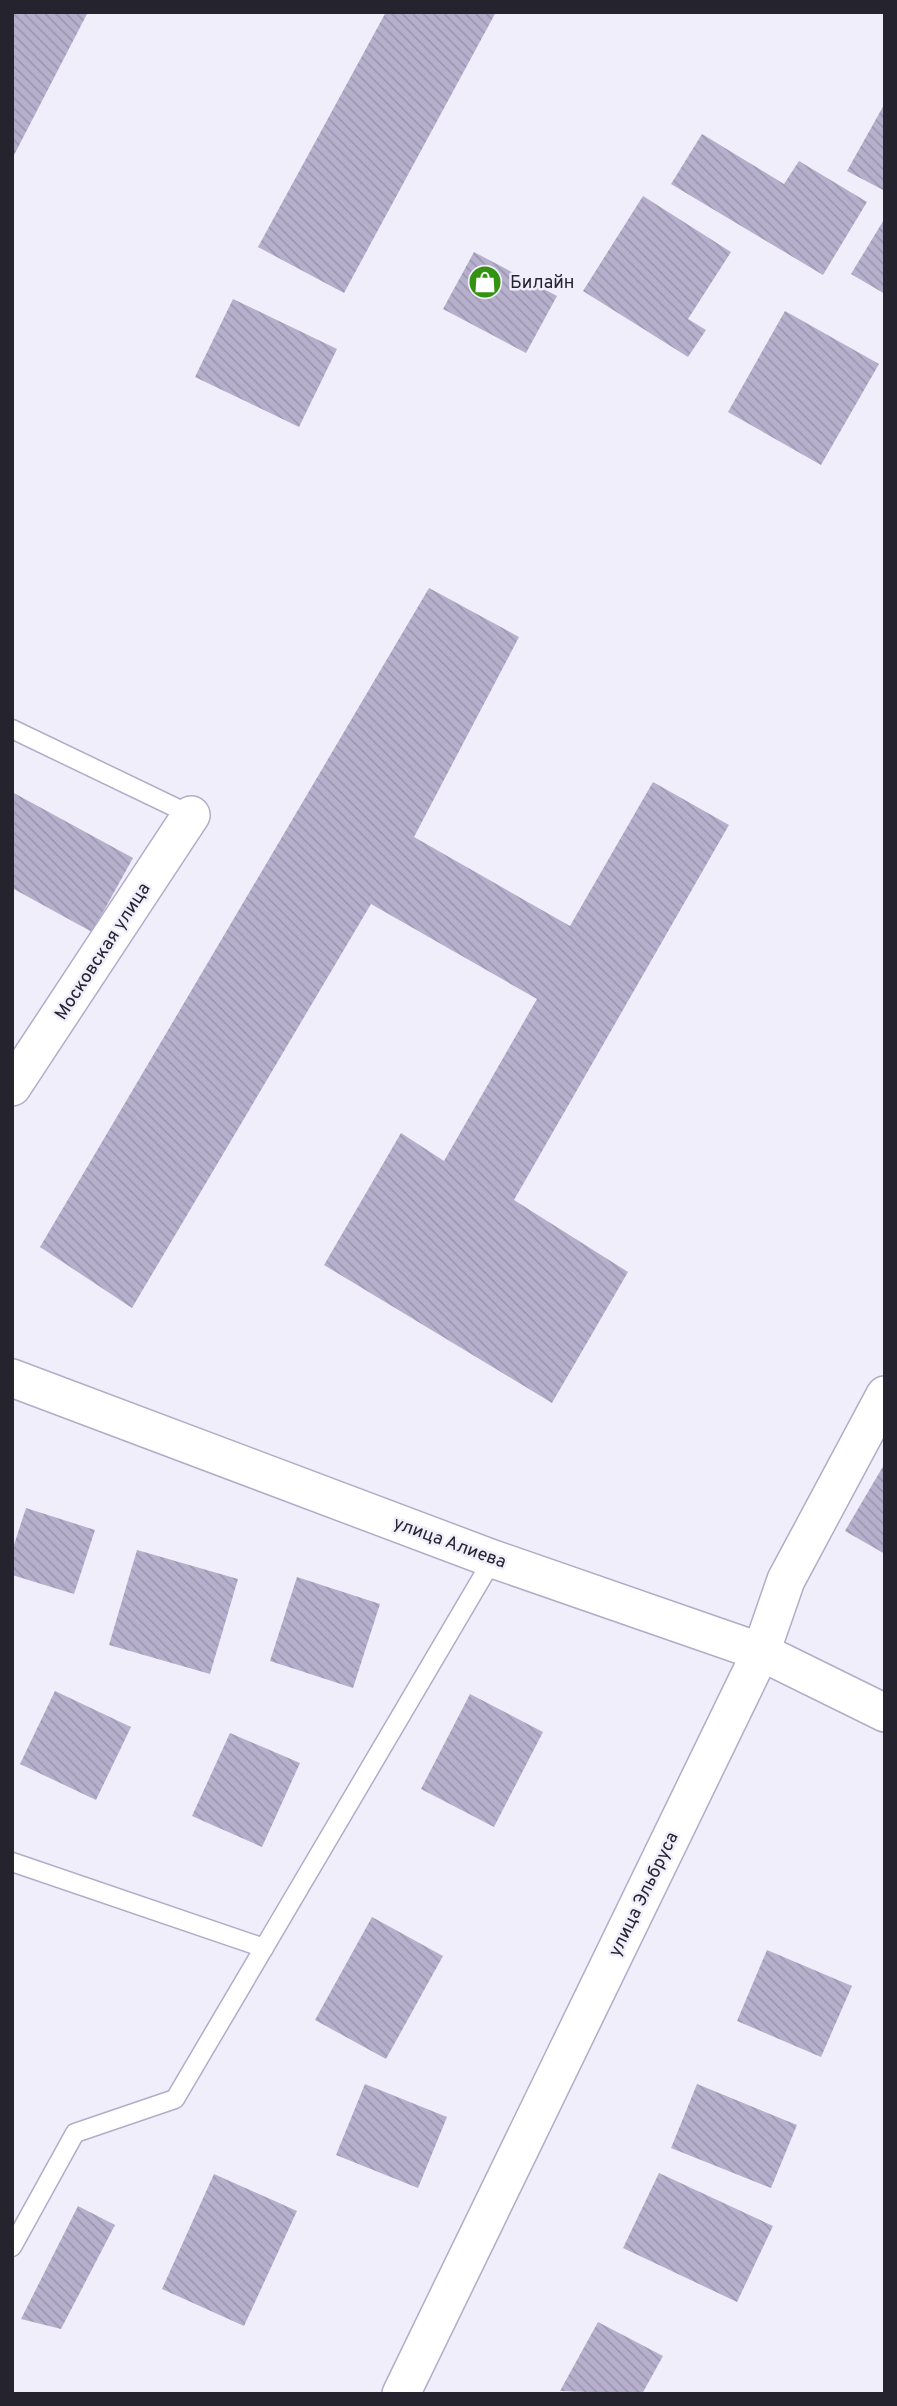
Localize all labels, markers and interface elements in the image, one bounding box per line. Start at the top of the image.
shop icon: Билайн [466,263,504,301]
place label: Билайн [510,272,575,295]
street label: Московская улица [50,879,156,1025]
street label: улица Алиева [390,1512,509,1575]
street label: улица Эльбруса [604,1828,685,1961]

